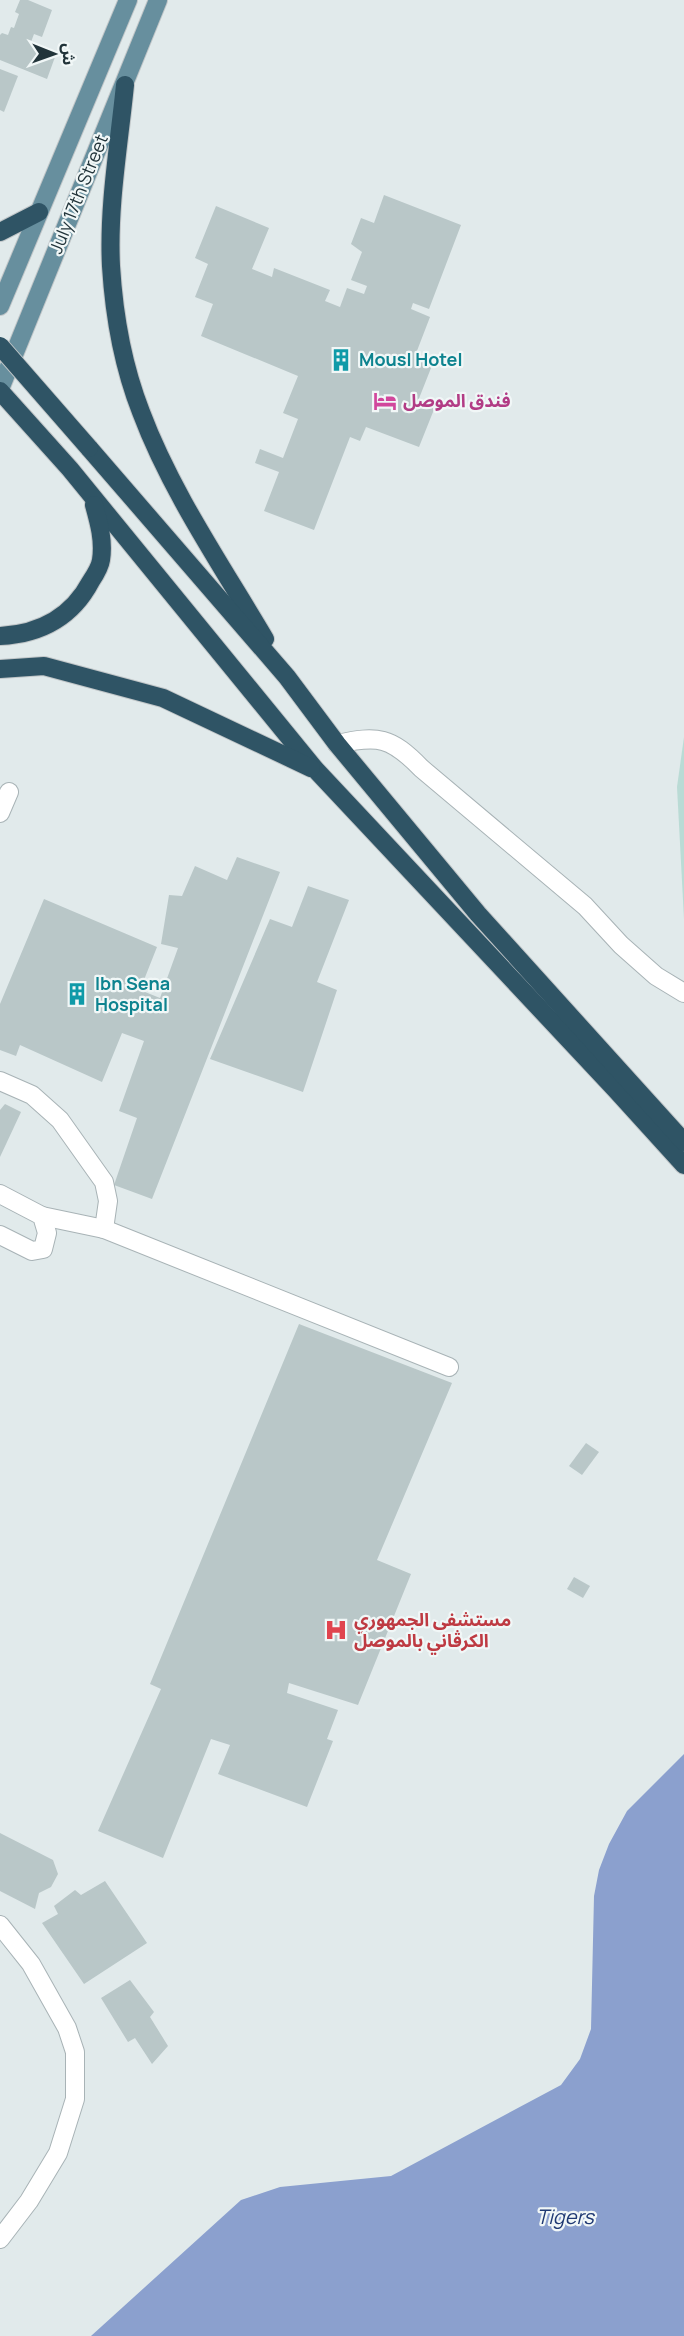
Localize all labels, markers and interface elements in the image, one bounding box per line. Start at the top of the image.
north arrow [24,24,84,84]
text: ش [58,43,80,65]
street label: July 17th Street [43,130,113,257]
building icon: Mousl Hotel [328,347,354,373]
place label: Mousl Hotel [359,347,462,371]
hotel icon: فندق الموصل [372,388,398,414]
place label: فندق الموصل [403,388,511,412]
place label: Ibn Sena Hospital [95,971,170,1016]
building icon: Ibn Sena Hospital [64,981,90,1007]
place label: مستشفى الجمهوري الكرڤاني بالموصل [354,1607,511,1655]
hospital icon: مستشفى الجمهوري الكرڤاني بالموصل [323,1617,349,1643]
water label: Tigers [536,2203,595,2230]

